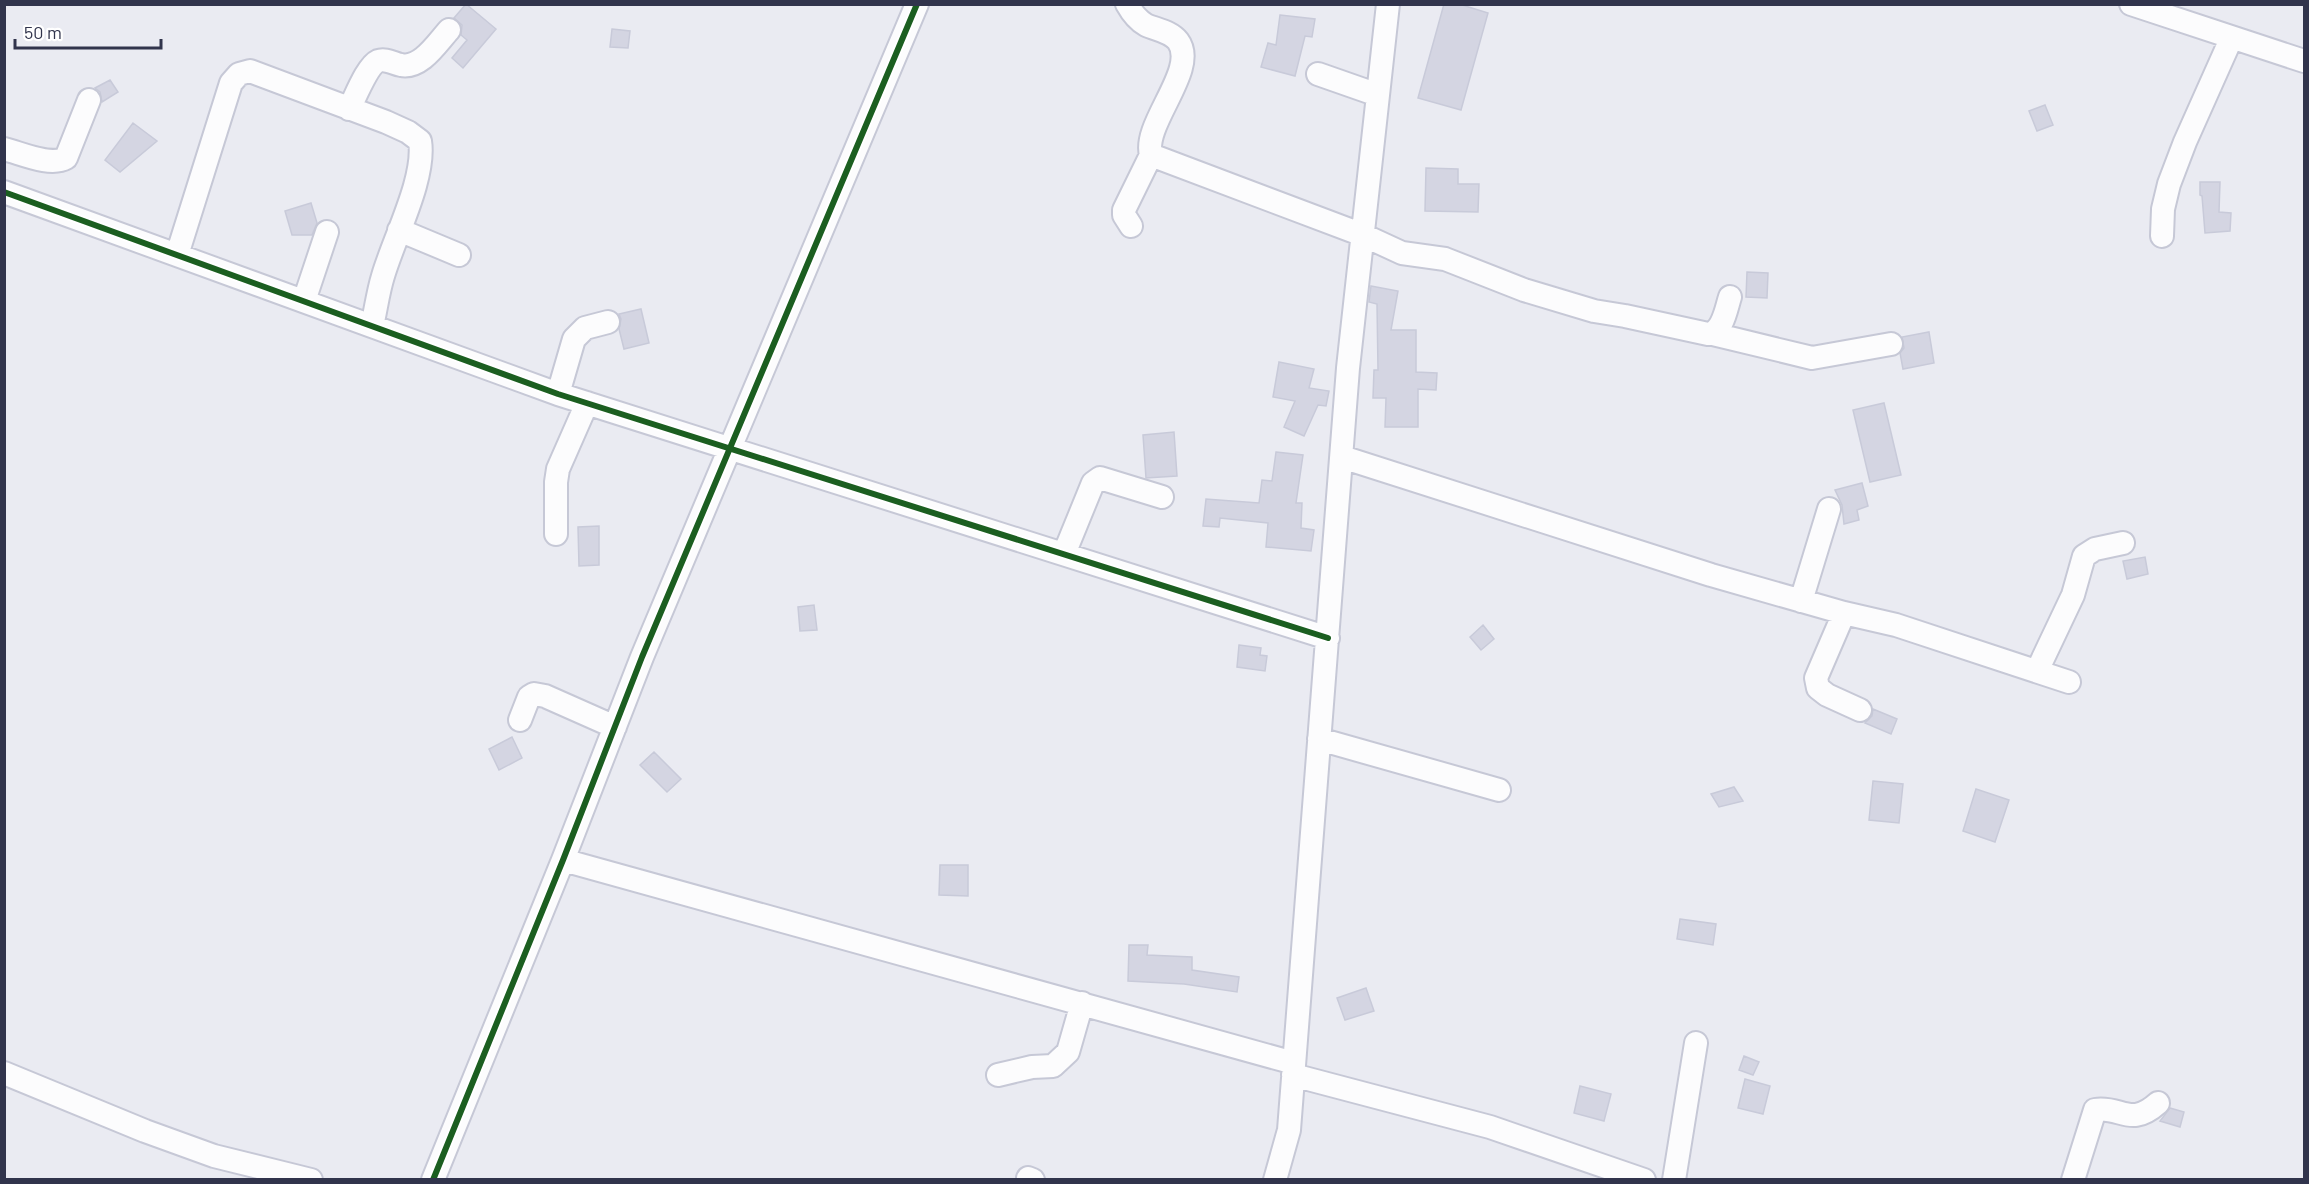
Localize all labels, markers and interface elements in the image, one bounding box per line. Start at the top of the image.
scale bar [15,12,160,50]
text: 50 m [24,21,62,43]

